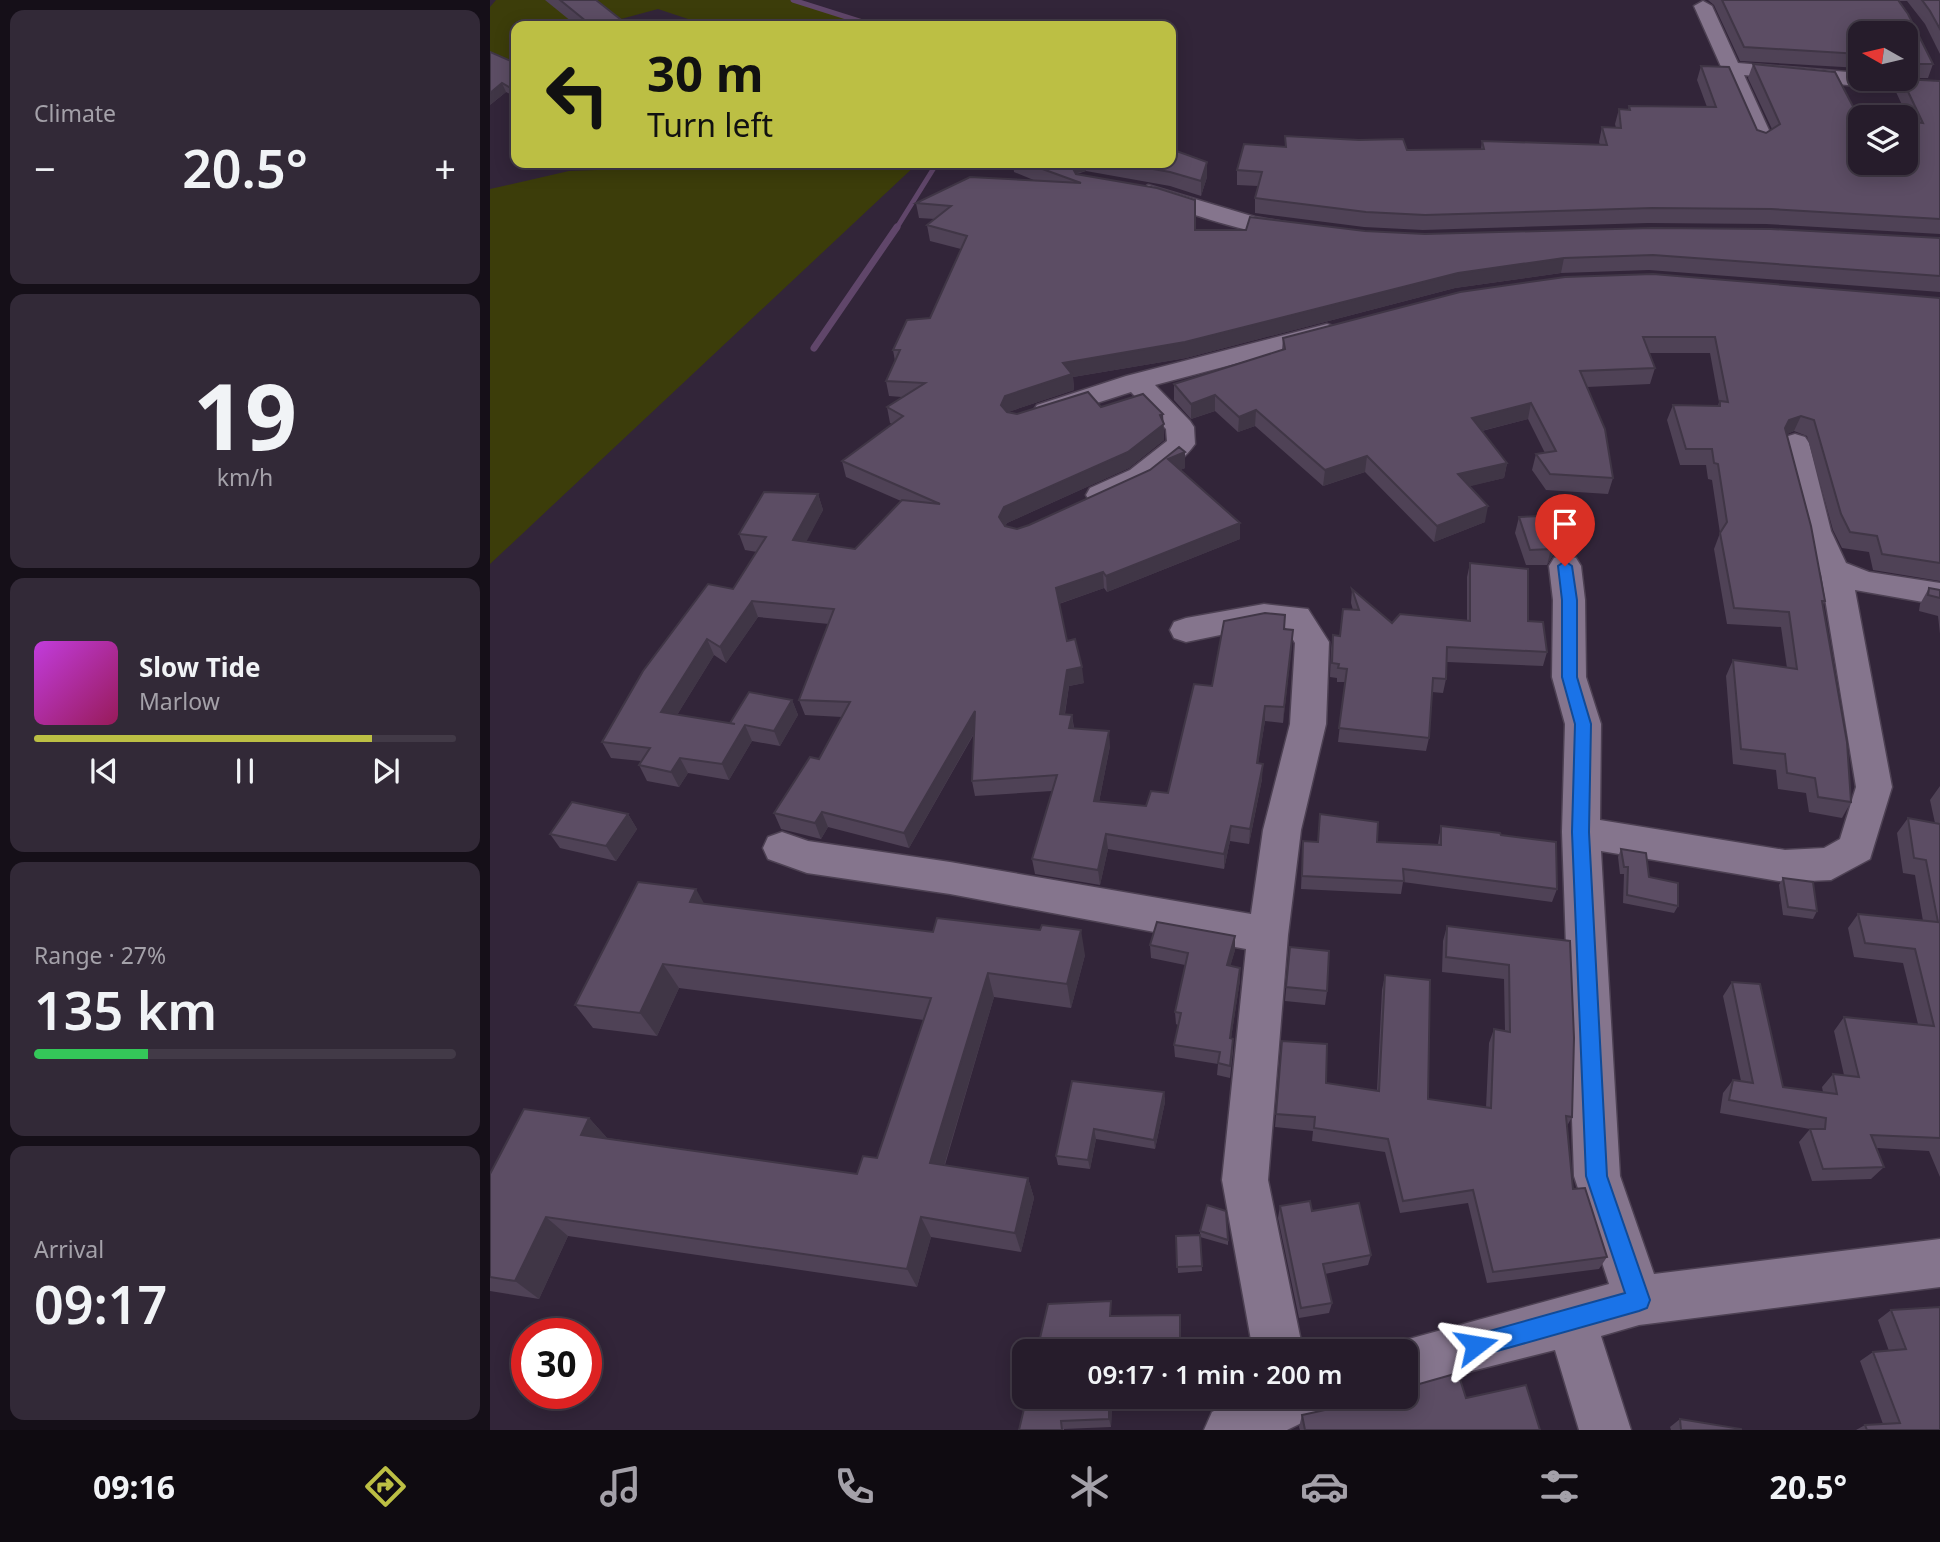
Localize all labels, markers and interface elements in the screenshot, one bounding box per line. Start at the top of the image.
north arrow [1848,21,1918,91]
map controls [1848,21,1918,175]
text: 30 m [647,40,764,106]
icon: left [532,49,623,140]
text: Climate [34,97,116,129]
text: Turn left [647,103,773,146]
button: layers [1848,105,1918,175]
text: 20.5° [182,132,308,203]
text: − [34,142,56,194]
text: + [434,142,456,194]
text: 19 [193,353,297,477]
text: km/h [217,461,273,493]
pin [1535,494,1595,566]
icon: arrive [1546,505,1584,543]
text: Slow Tide [139,649,261,685]
text: Marlow [139,685,220,717]
icon: previous [85,752,123,790]
icon: pause [226,752,264,790]
icon: next [367,752,405,790]
text: Range · 27% [34,939,166,971]
text: 135 km [34,974,217,1045]
text: Arrival [34,1233,104,1265]
text: 09:17 [34,1268,167,1339]
position arrow [1439,1308,1513,1382]
speed limit sign: 30 [511,1318,602,1409]
text: 09:17 · 1 min · 200 m [1088,1356,1342,1392]
icon: directions [361,1462,410,1511]
icon: music [596,1462,645,1511]
icon: phone [830,1462,879,1511]
icon: climate [1065,1462,1114,1511]
icon: car [1300,1462,1349,1511]
icon: filters [1535,1462,1584,1511]
text: 09:16 [93,1465,175,1508]
text: 20.5° [1770,1465,1847,1508]

